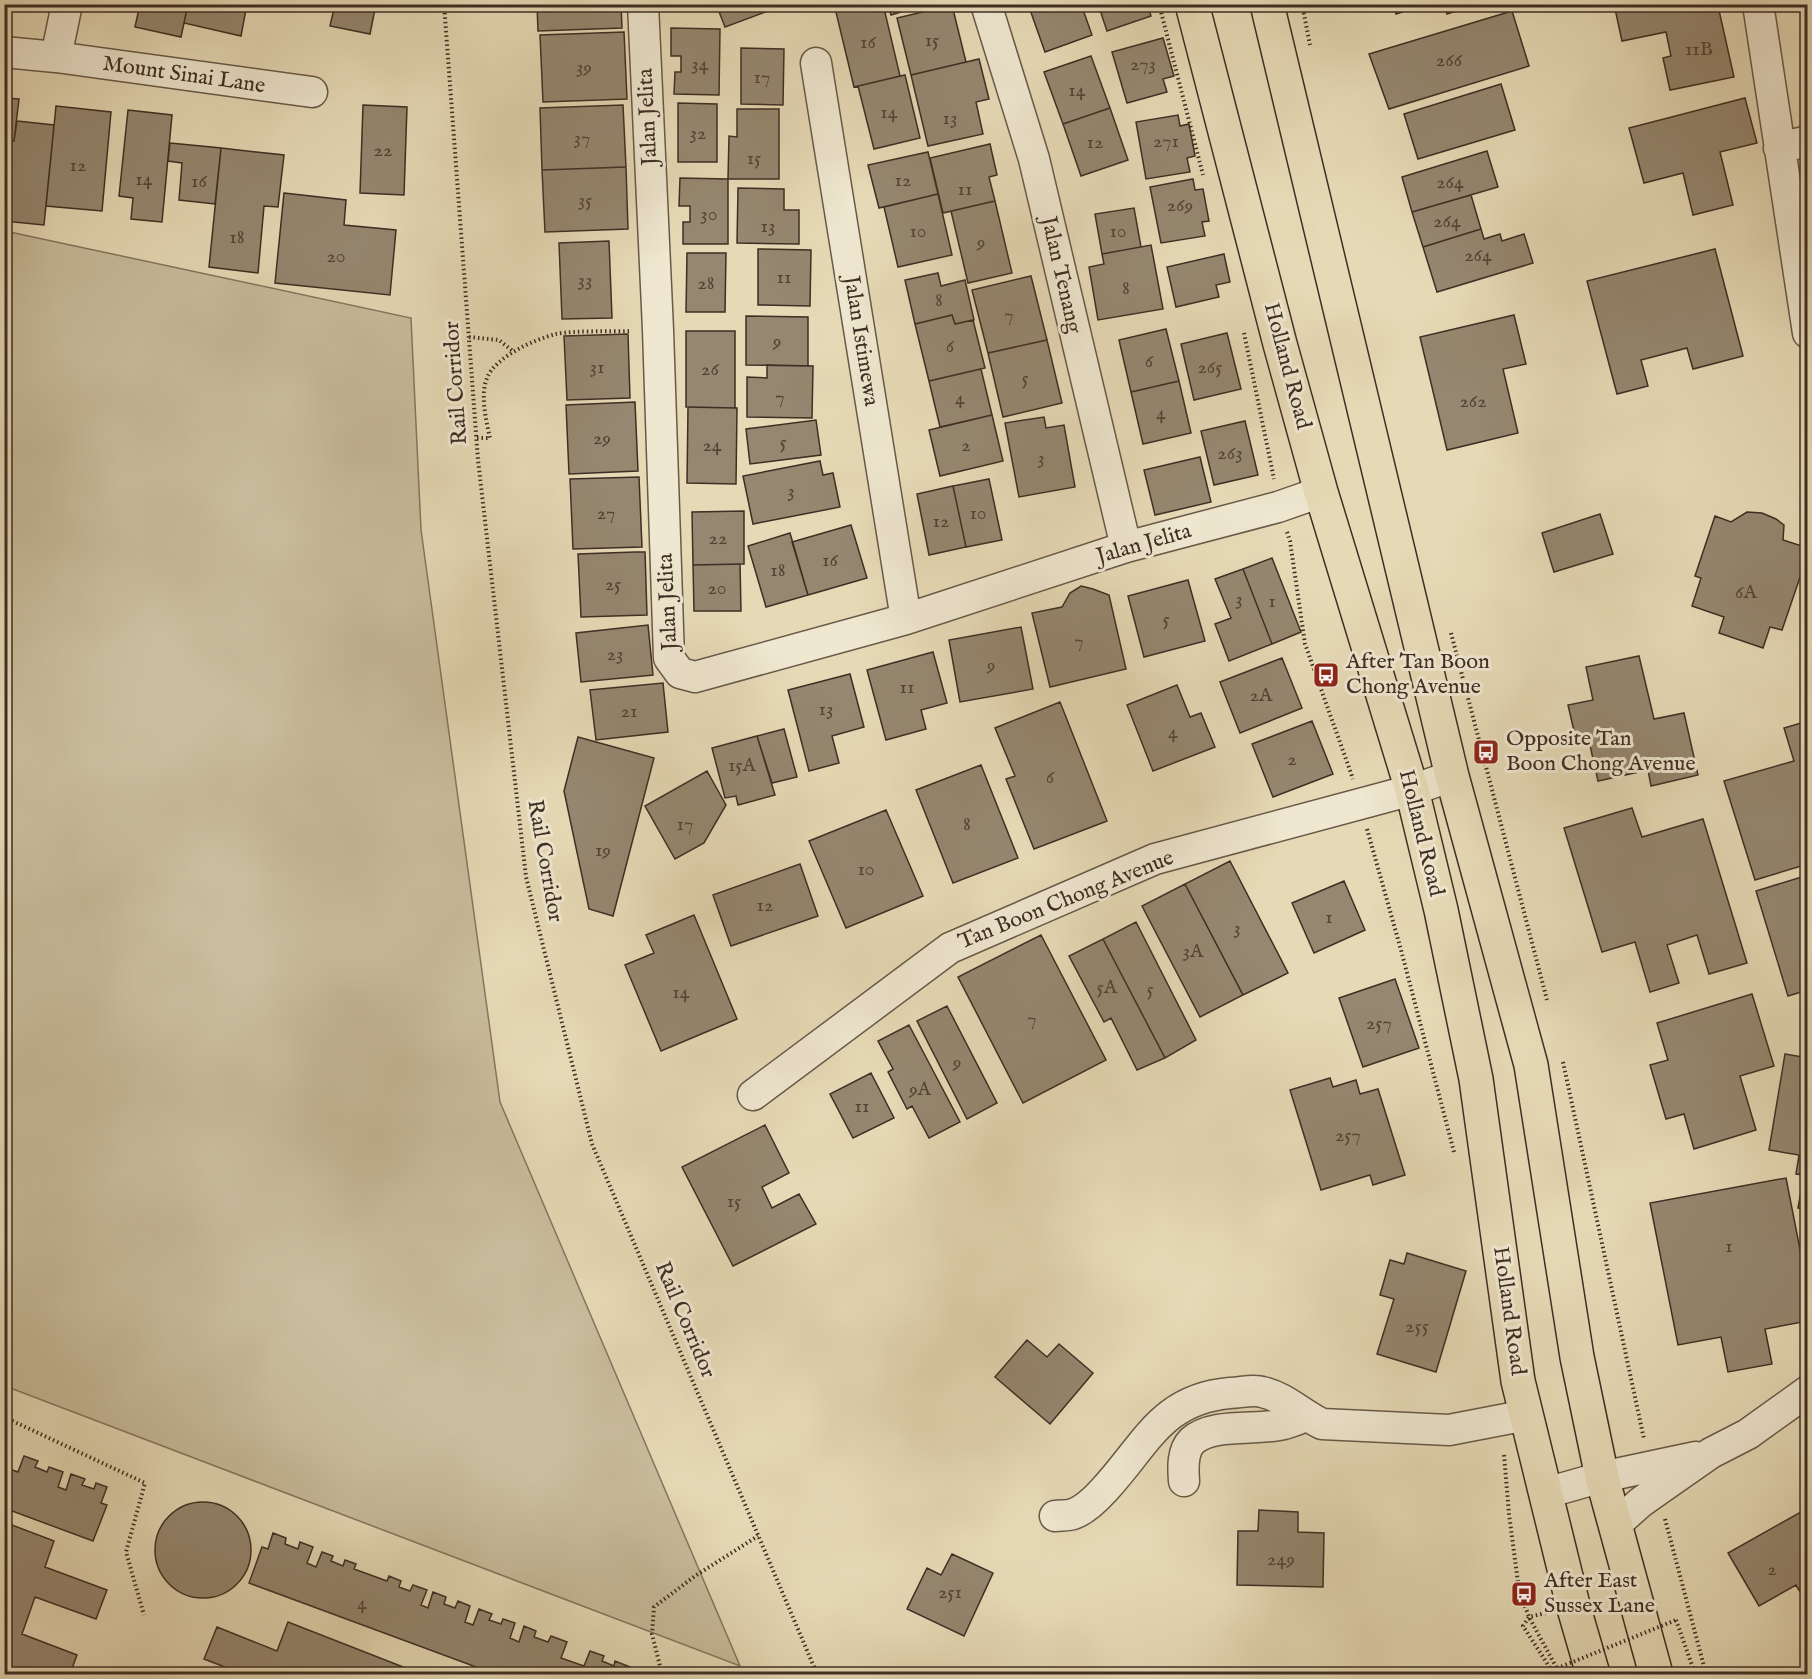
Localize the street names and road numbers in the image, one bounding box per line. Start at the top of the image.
street label: Mount Sinai Lane [101,50,267,100]
street label: Jalan Jelita [631,67,665,169]
street label: Jalan Tenang [1033,211,1088,337]
street label: Jalan Istimewa [836,271,885,409]
street label: Holland Road [1257,300,1317,433]
street label: Rail Corridor [438,320,474,446]
street label: Jalan Jelita [1090,517,1195,572]
street label: Jalan Jelita [651,552,685,654]
street label: Holland Road [1392,767,1450,900]
street label: Rail Corridor [520,798,570,924]
street label: Tan Boon Chong Avenue [954,844,1178,956]
street label: Holland Road [1486,1245,1532,1378]
street label: Rail Corridor [648,1257,722,1383]

